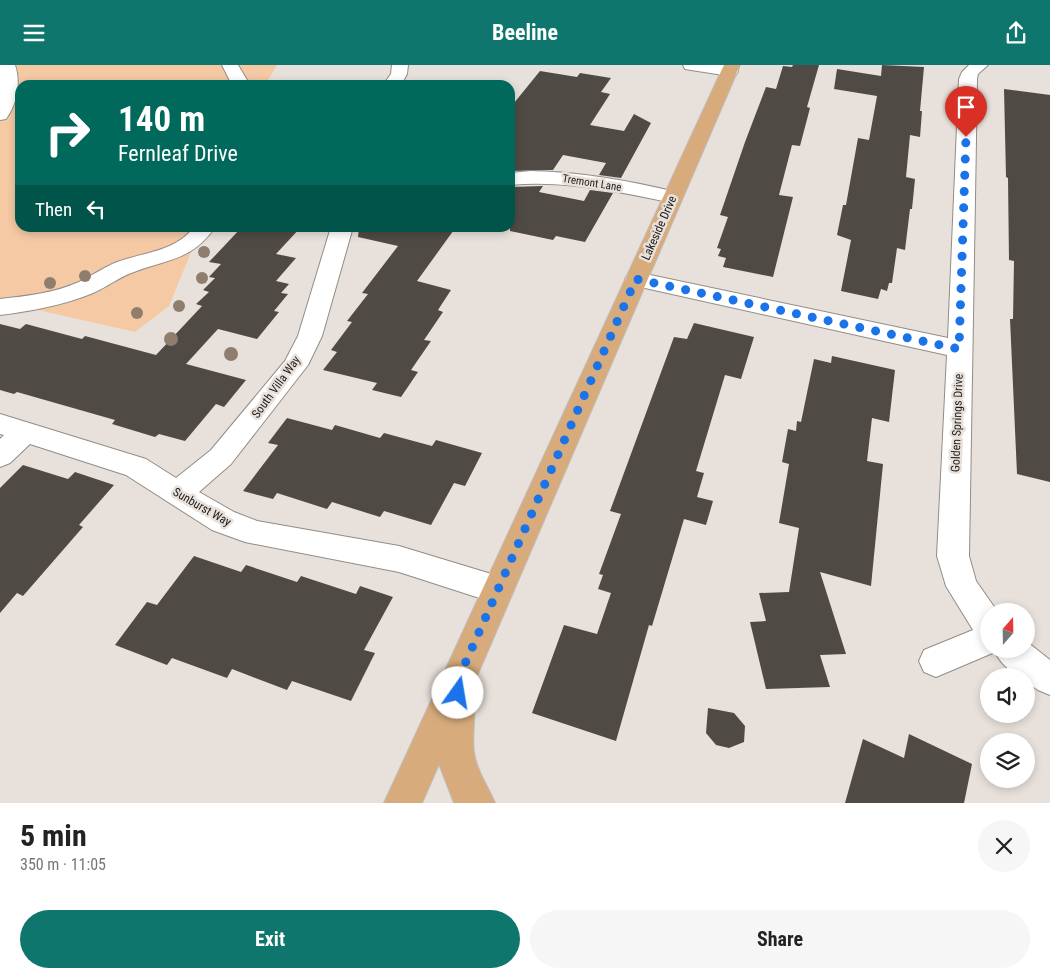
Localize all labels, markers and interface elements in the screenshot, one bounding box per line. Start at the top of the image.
icon: menu [20,19,48,47]
icon: share [1002,19,1030,47]
text: Beeline [492,20,558,45]
pin [945,86,987,137]
icon: arrive [952,93,980,121]
text: 140 m [118,99,205,140]
icon: right [35,100,100,165]
text: Fernleaf Drive [118,141,238,166]
street label: Tremont Lane [562,172,622,194]
street label: Lakeside Drive [639,193,680,262]
icon: left [82,195,110,223]
text: Then [35,198,72,221]
street label: South Villa Way [249,353,303,421]
street label: Golden Springs Drive [948,373,966,472]
street label: Sunburst Way [171,485,233,529]
north arrow [980,603,1035,657]
map controls [980,603,1035,788]
position arrow [431,666,483,718]
button: sound [980,668,1035,723]
button: layers [980,733,1035,788]
text: 5 min [20,818,87,853]
button: close [978,820,1030,872]
text: 350 m · 11:05 [20,855,106,874]
button: Exit [20,910,520,968]
button: Share [530,910,1030,968]

